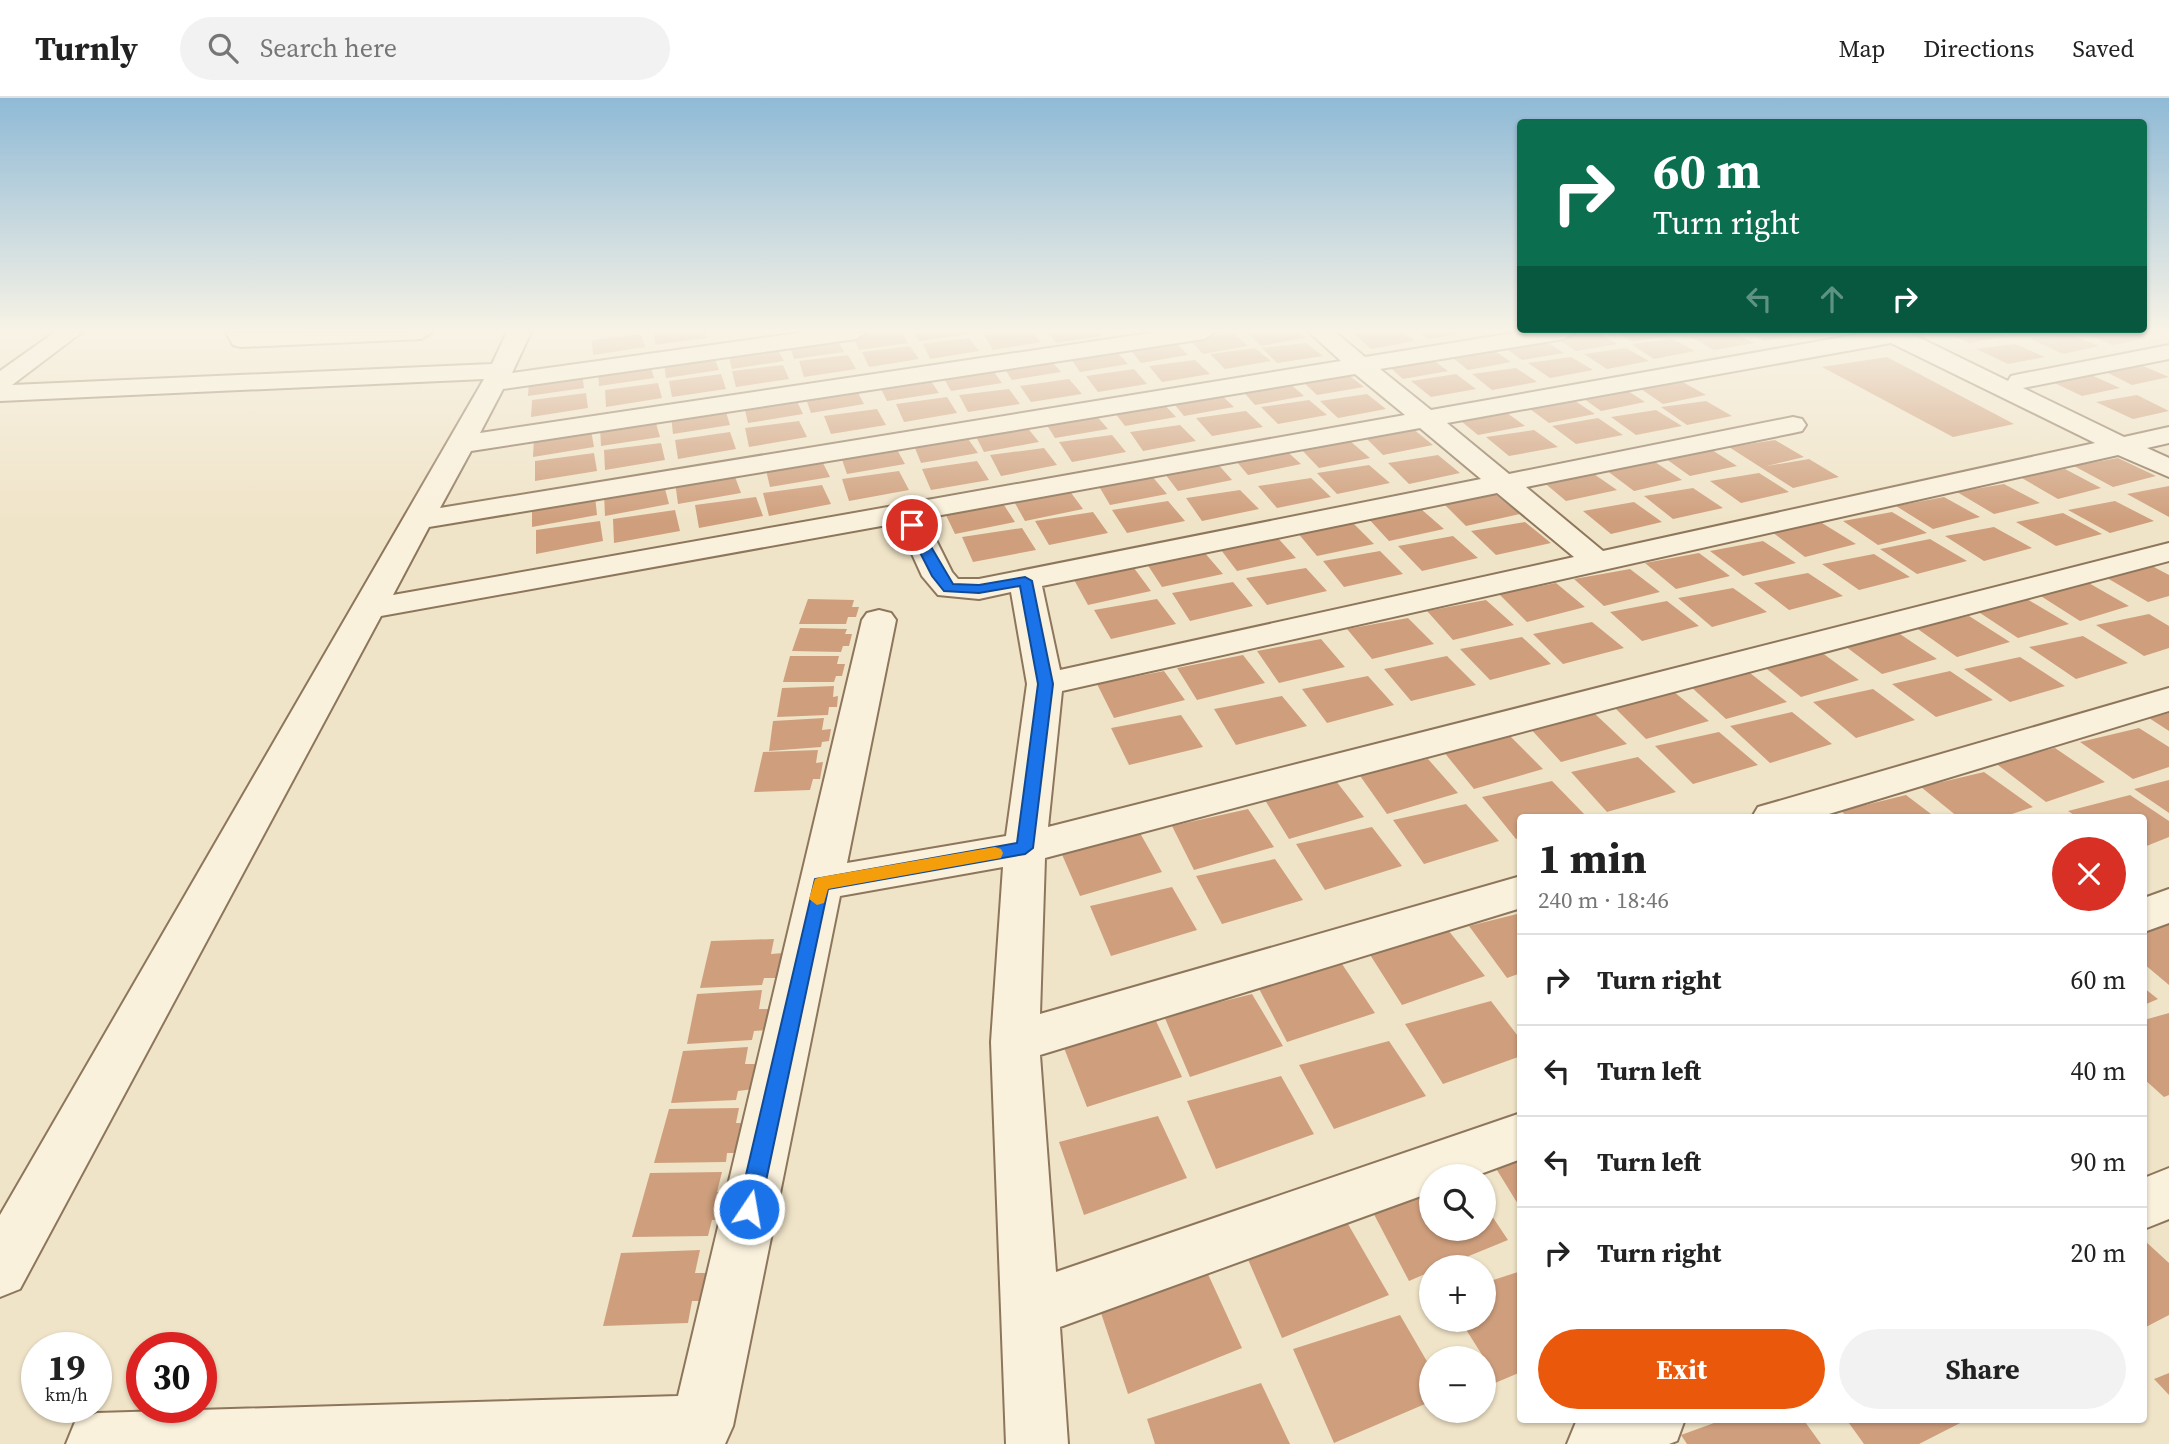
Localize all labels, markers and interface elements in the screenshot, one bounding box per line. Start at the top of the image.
search box [180,17,670,80]
text: Turnly [35,26,138,71]
icon: search [204,29,242,67]
text: Search here [260,30,397,66]
text: Map [1838,32,1885,65]
text: Directions [1923,32,2034,65]
text: Saved [2072,32,2134,65]
text: 60 m [1653,137,1761,204]
icon: right [1538,147,1629,238]
text: Turn right [1653,201,1799,245]
icon: left [1740,280,1778,318]
icon: ahead [1813,280,1851,318]
icon: right [1886,280,1924,318]
pin [882,495,942,555]
icon: arrive [893,506,931,544]
text: 1 min [1538,829,1647,887]
button: close [2052,837,2126,911]
text: 240 m · 18:46 [1538,884,1669,916]
icon: right [1538,961,1576,999]
text: Turn right [1597,962,1721,998]
text: 60 m [2071,962,2126,998]
icon: left [1538,1052,1576,1090]
text: Turn left [1597,1053,1701,1089]
text: 40 m [2071,1053,2126,1089]
icon: left [1538,1143,1576,1181]
text: Turn left [1597,1144,1701,1180]
text: 90 m [2071,1144,2126,1180]
map controls [1419,1164,1496,1423]
button: search [1419,1164,1496,1241]
position arrow [712,1172,786,1246]
icon: right [1538,1234,1576,1272]
text: Turn right [1597,1235,1721,1271]
text: 20 m [2071,1235,2126,1271]
button: + [1419,1255,1496,1332]
button: Exit [1538,1329,1825,1409]
button: Share [1839,1329,2126,1409]
speed limit sign: 30 [126,1332,217,1423]
text: 19 [48,1344,85,1392]
button: − [1419,1346,1496,1423]
text: km/h [45,1382,88,1407]

